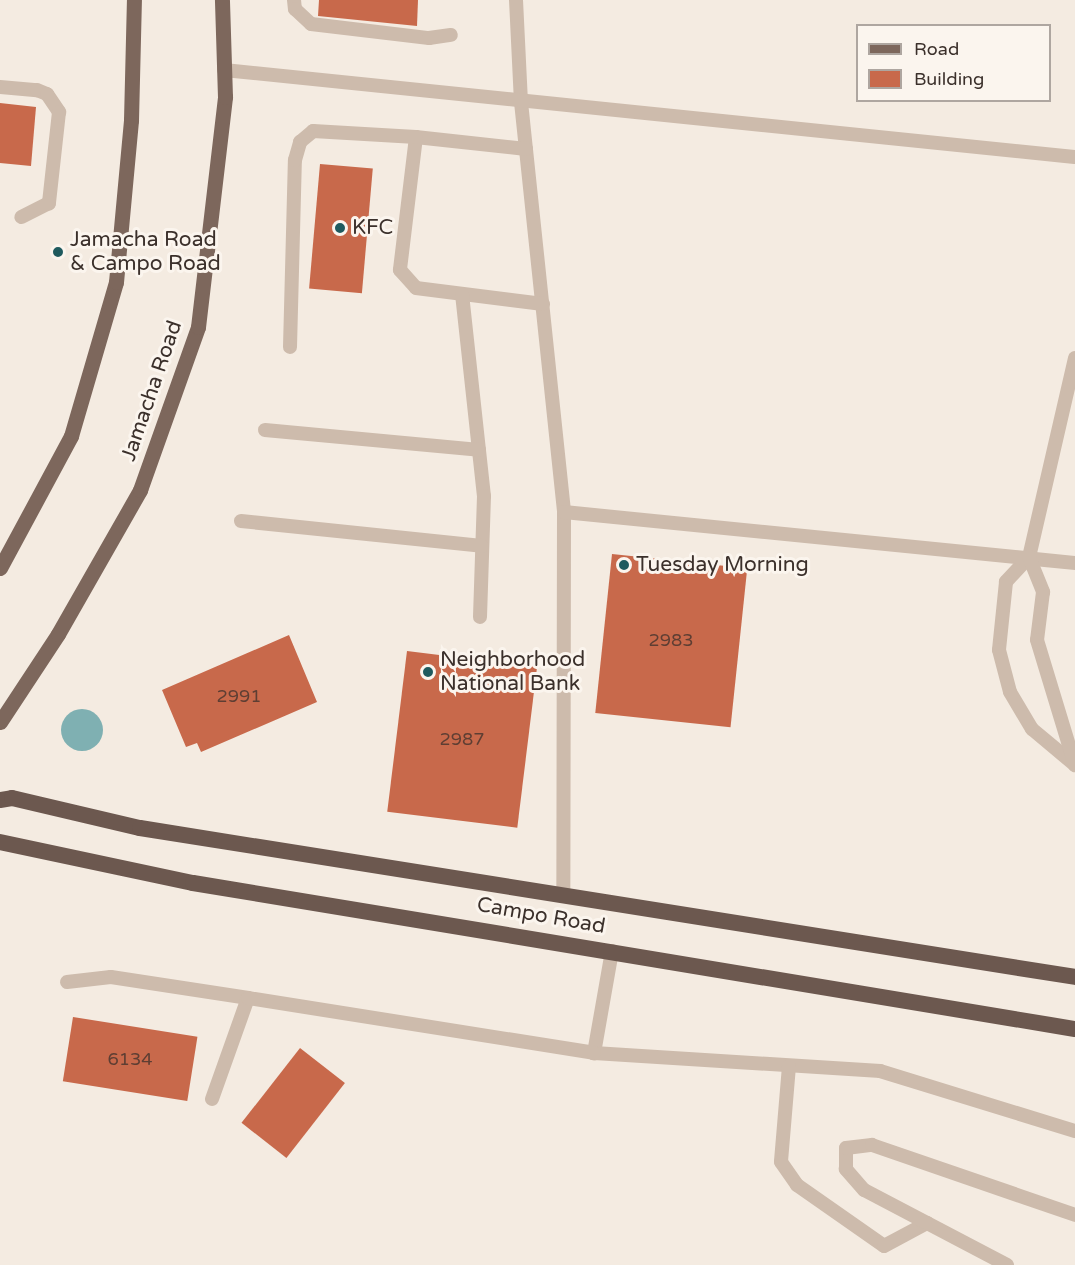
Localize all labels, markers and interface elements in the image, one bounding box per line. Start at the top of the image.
legend [856,24,1051,102]
text: Road [914,38,959,60]
text: Building [914,68,984,90]
place label: KFC [352,215,393,241]
marker: KFC [333,221,347,235]
place label: Jamacha Road & Campo Road [70,227,221,277]
marker: Jamacha Road & Campo Road [51,245,65,259]
street label: Jamacha Road [116,318,188,464]
place label: Tuesday Morning [636,552,809,578]
marker: Tuesday Morning [617,558,631,572]
house number: 2983 [648,629,694,651]
place label: Neighborhood National Bank [440,647,585,697]
marker: Neighborhood National Bank [421,665,435,679]
house number: 2991 [216,685,262,707]
house number: 2987 [439,728,485,750]
street label: Campo Road [475,892,607,940]
house number: 6134 [107,1048,153,1070]

